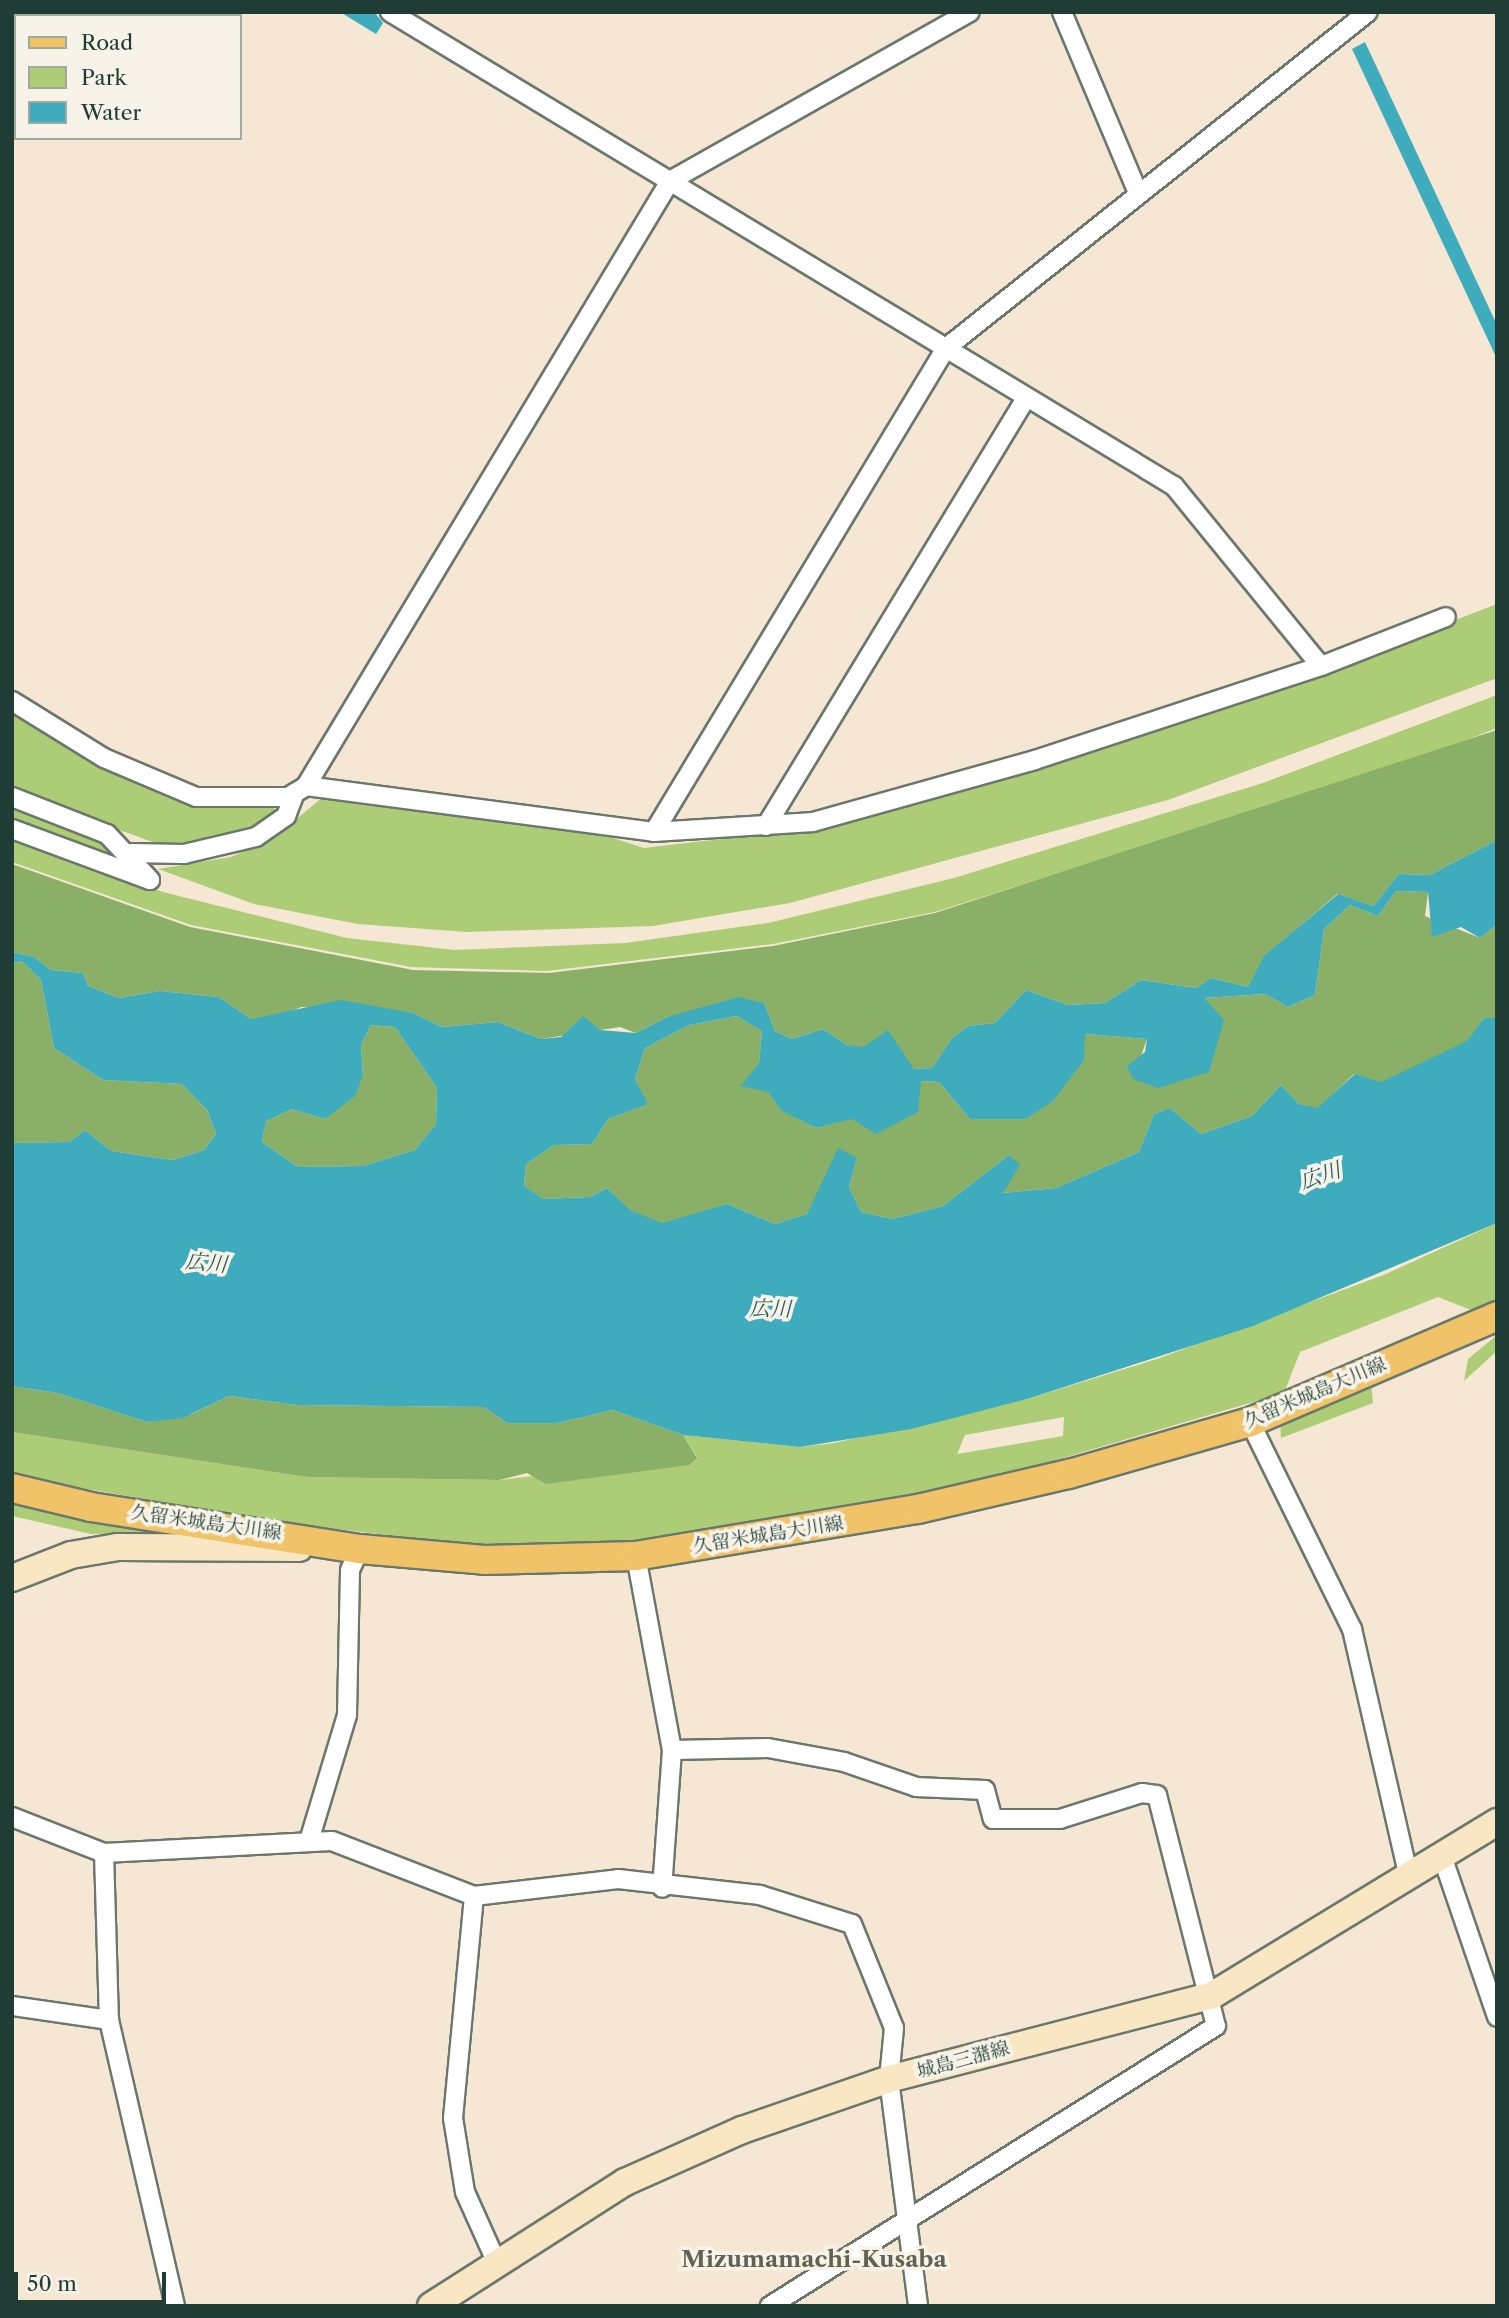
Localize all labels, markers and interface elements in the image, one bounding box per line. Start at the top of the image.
legend [14,14,242,140]
text: Road [81,30,133,55]
text: Park [81,65,127,90]
text: Water [81,100,141,125]
water label: 広川 [1296,1157,1344,1195]
water label: 広川 [184,1249,228,1277]
water label: 広川 [749,1296,791,1322]
street label: 久留米城島大川線 [1241,1353,1389,1433]
street label: 久留米城島大川線 [129,1501,283,1545]
street label: 久留米城島大川線 [691,1512,845,1558]
street label: 城島三潴線 [914,2037,1012,2083]
district label: Mizumamachi-Kusaba [681,2245,947,2273]
scale bar [18,2258,170,2302]
text: 50 m [27,2271,77,2296]

